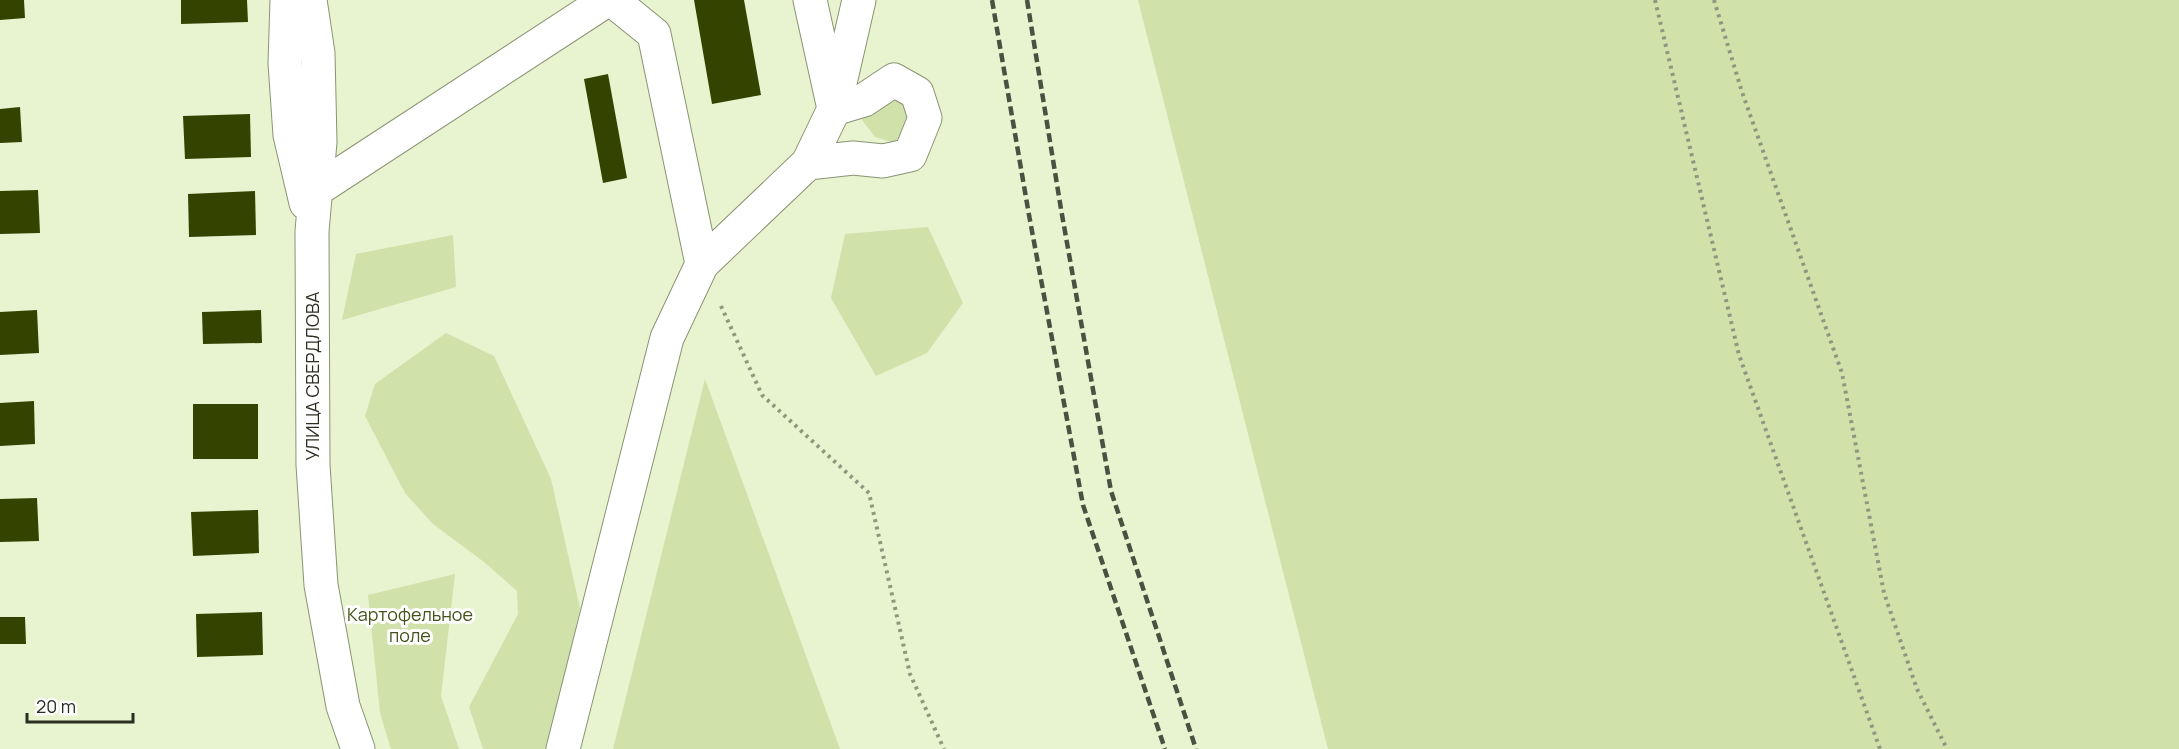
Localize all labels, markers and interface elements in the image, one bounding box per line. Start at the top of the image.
street label: УЛИЦА СВЕРДЛОВА [300,291,324,460]
park label: Картофельное поле [347,602,473,647]
scale bar [27,686,134,724]
text: 20 m [36,694,76,718]

